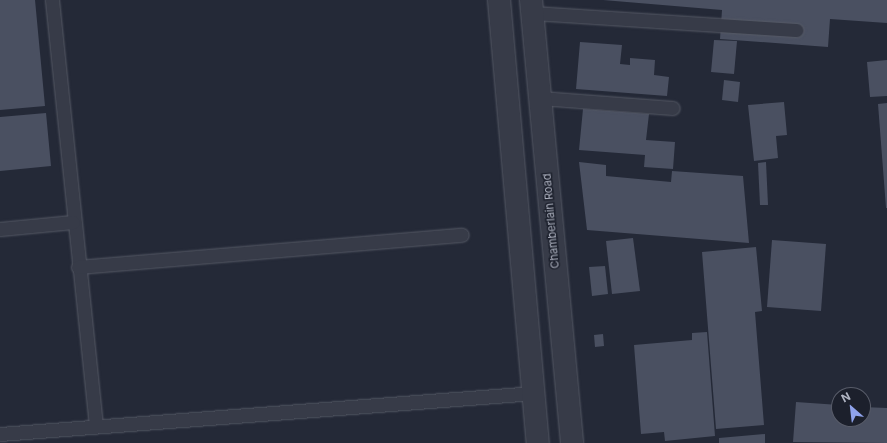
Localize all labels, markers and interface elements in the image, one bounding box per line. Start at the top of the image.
street label: Chamberlain Road [540,173,562,269]
north arrow [831,387,871,427]
text: N [839,389,853,405]

